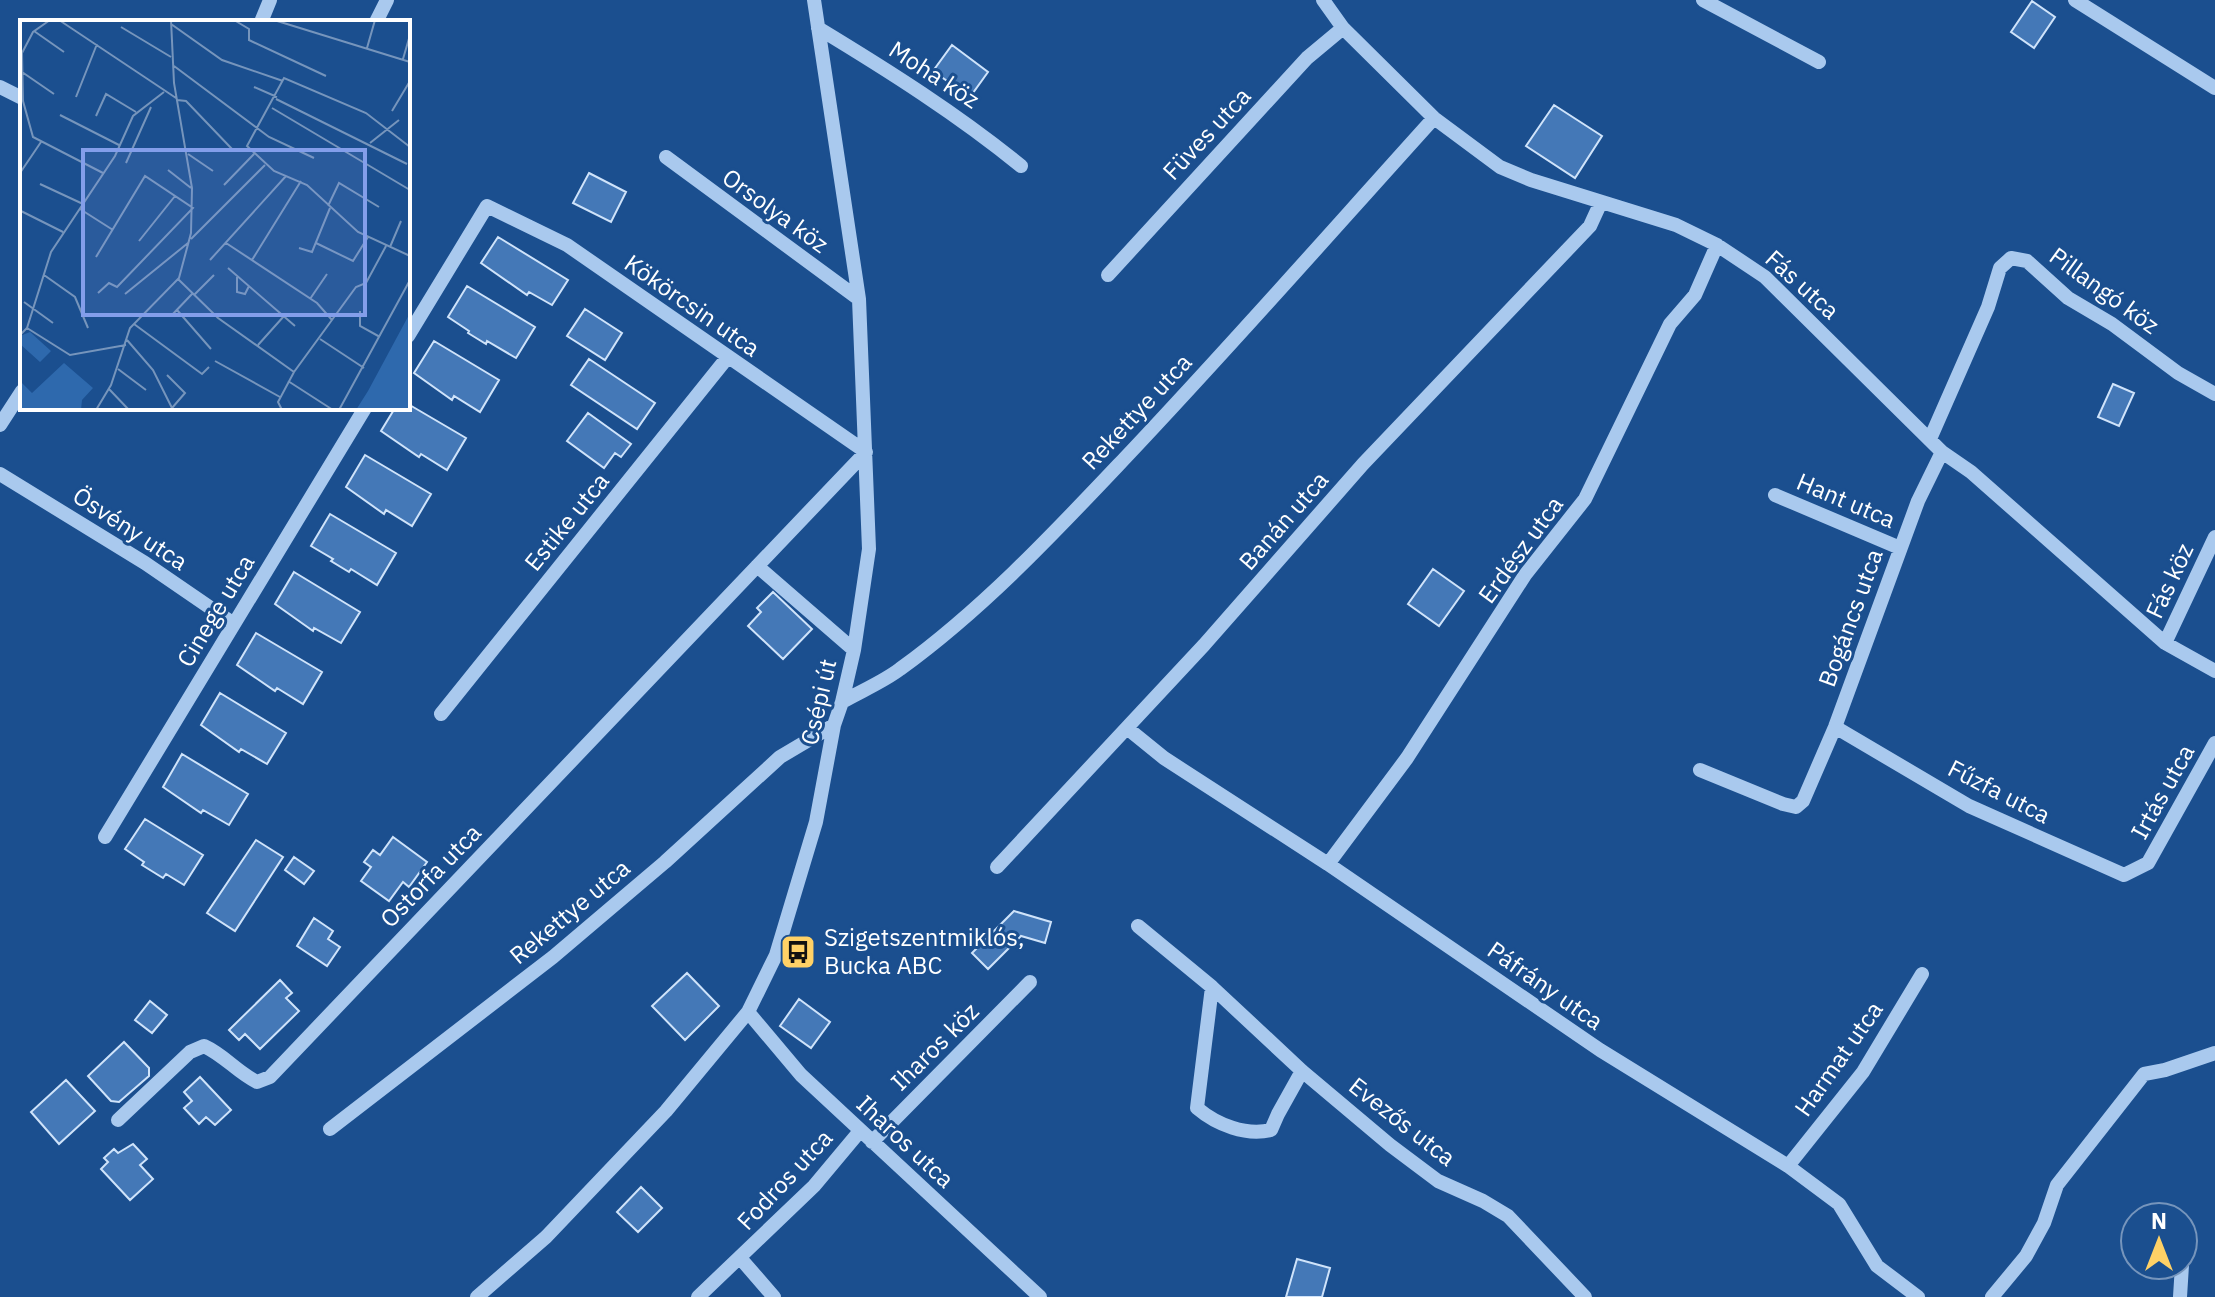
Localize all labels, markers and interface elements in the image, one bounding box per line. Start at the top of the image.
inset map [20,20,410,410]
street label: Moha köz [883,33,986,115]
street label: Füves utca [1155,80,1257,186]
street label: Orsolya köz [716,161,835,260]
street label: Pillangó köz [2043,240,2166,341]
street label: Fás utca [1759,242,1847,326]
street label: Kökörcsin utca [619,247,767,364]
street label: Rekettye utca [1074,346,1198,476]
street label: Banán utca [1231,464,1335,577]
street label: Estike utca [517,465,616,577]
street label: Hant utca [1792,465,1901,535]
street label: Ösvény utca [67,479,194,577]
street label: Erdész utca [1471,489,1570,609]
street label: Fás köz [2138,538,2200,623]
street label: Bogáncs utca [1810,544,1890,691]
street label: Cinege utca [169,548,261,673]
street label: Csépi út [793,656,843,748]
street label: Irtás utca [2123,738,2201,845]
street label: Fűzfa utca [1943,752,2056,831]
street label: Ostorfa utca [373,816,488,934]
street label: Rekettye utca [502,851,636,971]
place label: Szigetszentmiklós, Bucka ABC [824,921,1024,981]
bus stop icon: Szigetszentmiklós, Bucka ABC [779,933,817,971]
street label: Páfrány utca [1481,934,1610,1037]
street label: Iharos köz [883,995,985,1097]
street label: Harmat utca [1787,995,1890,1122]
street label: Evezős utca [1343,1069,1463,1173]
street label: Iharos utca [850,1088,961,1195]
street label: Fodros utca [729,1122,839,1236]
north arrow [2119,1201,2199,1281]
text: N [2151,1206,2167,1235]

